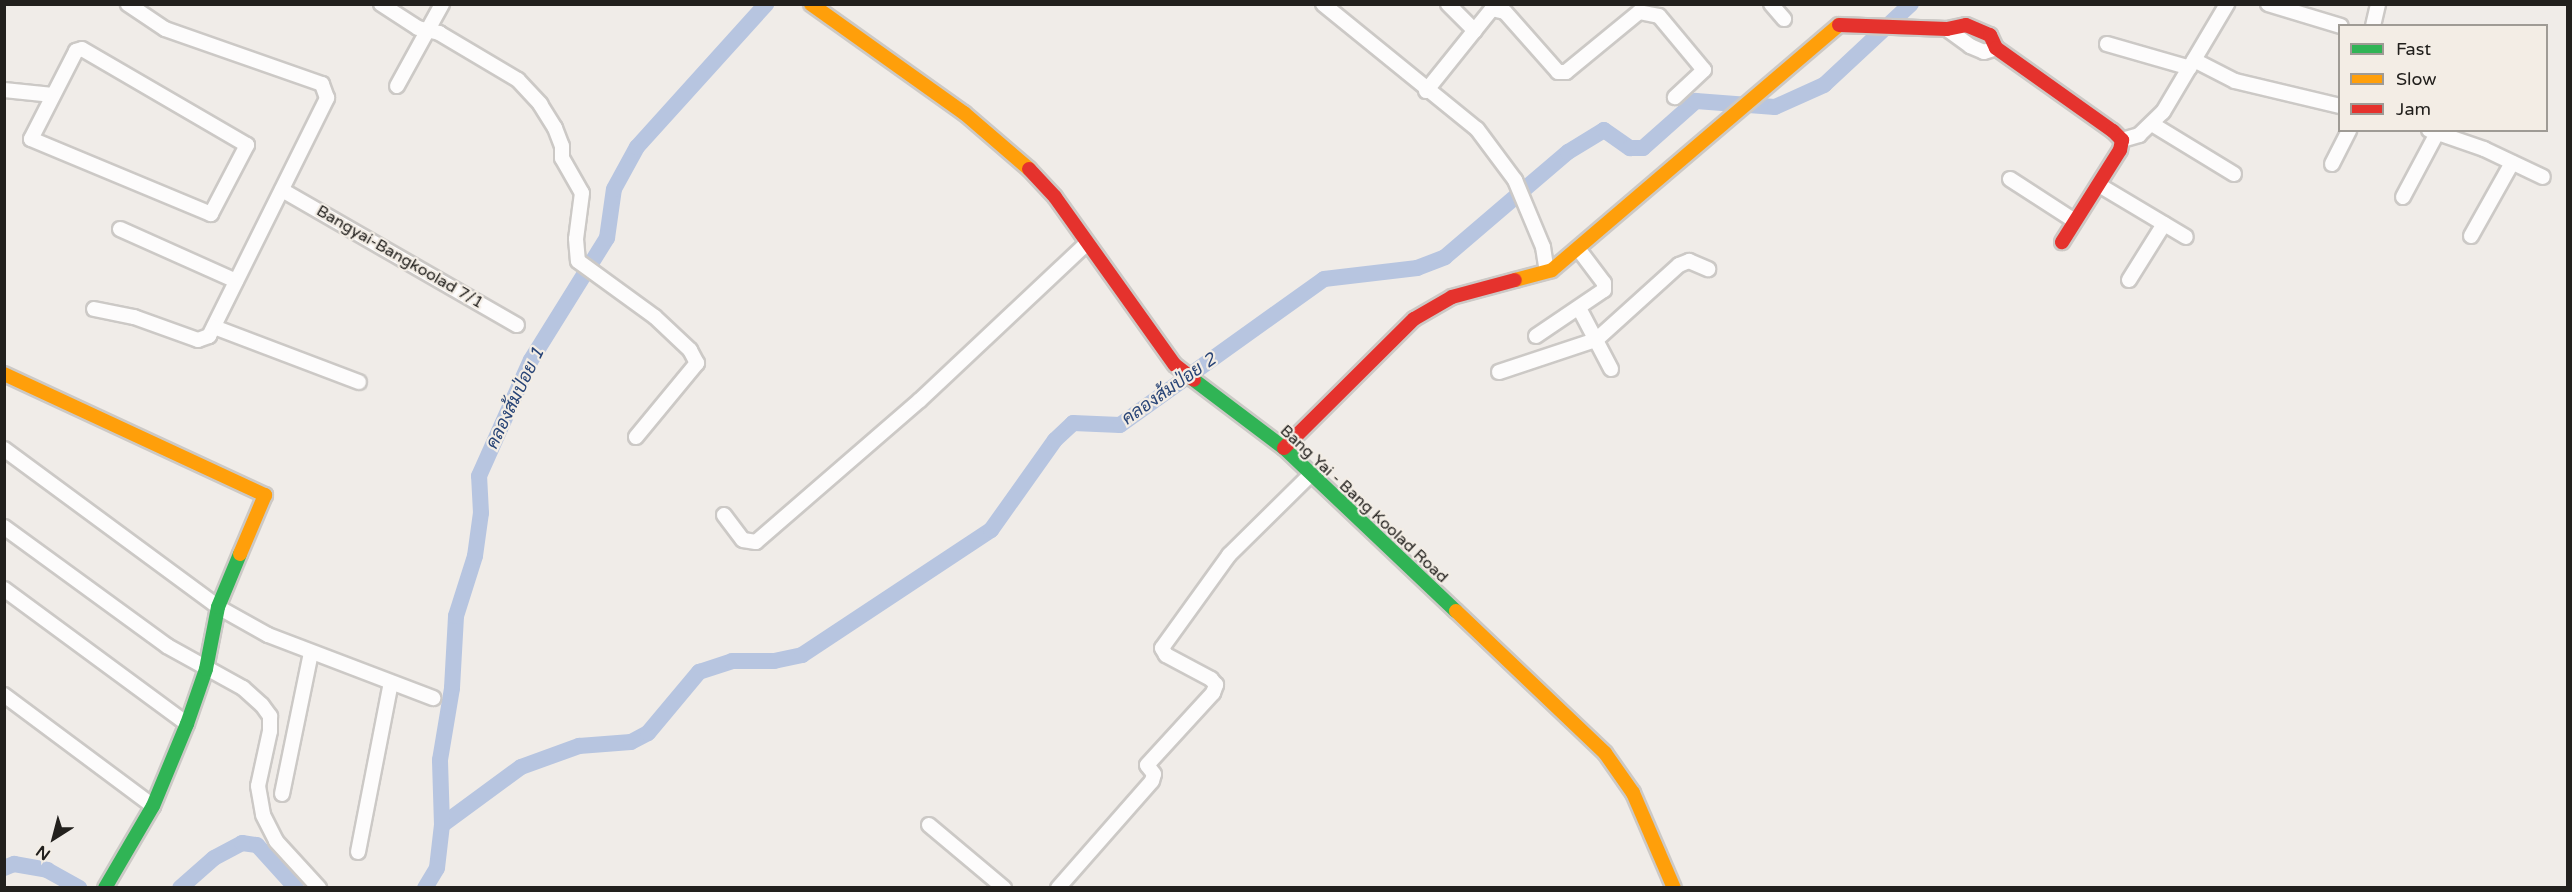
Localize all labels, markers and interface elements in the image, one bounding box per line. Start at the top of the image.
legend [2338,24,2548,132]
text: Fast [2396,38,2431,60]
text: Slow [2396,68,2437,90]
text: Jam [2396,98,2431,120]
street label: Bangyai-Bangkoolad 7/1 [313,201,487,313]
water label: คลองส้มป่อย 1 [481,344,549,452]
water label: คลองส้มป่อย 2 [1118,349,1220,429]
street label: Bang Yai - Bang Koolad Road [1276,421,1452,587]
north arrow [24,808,84,868]
text: N [32,841,55,864]

